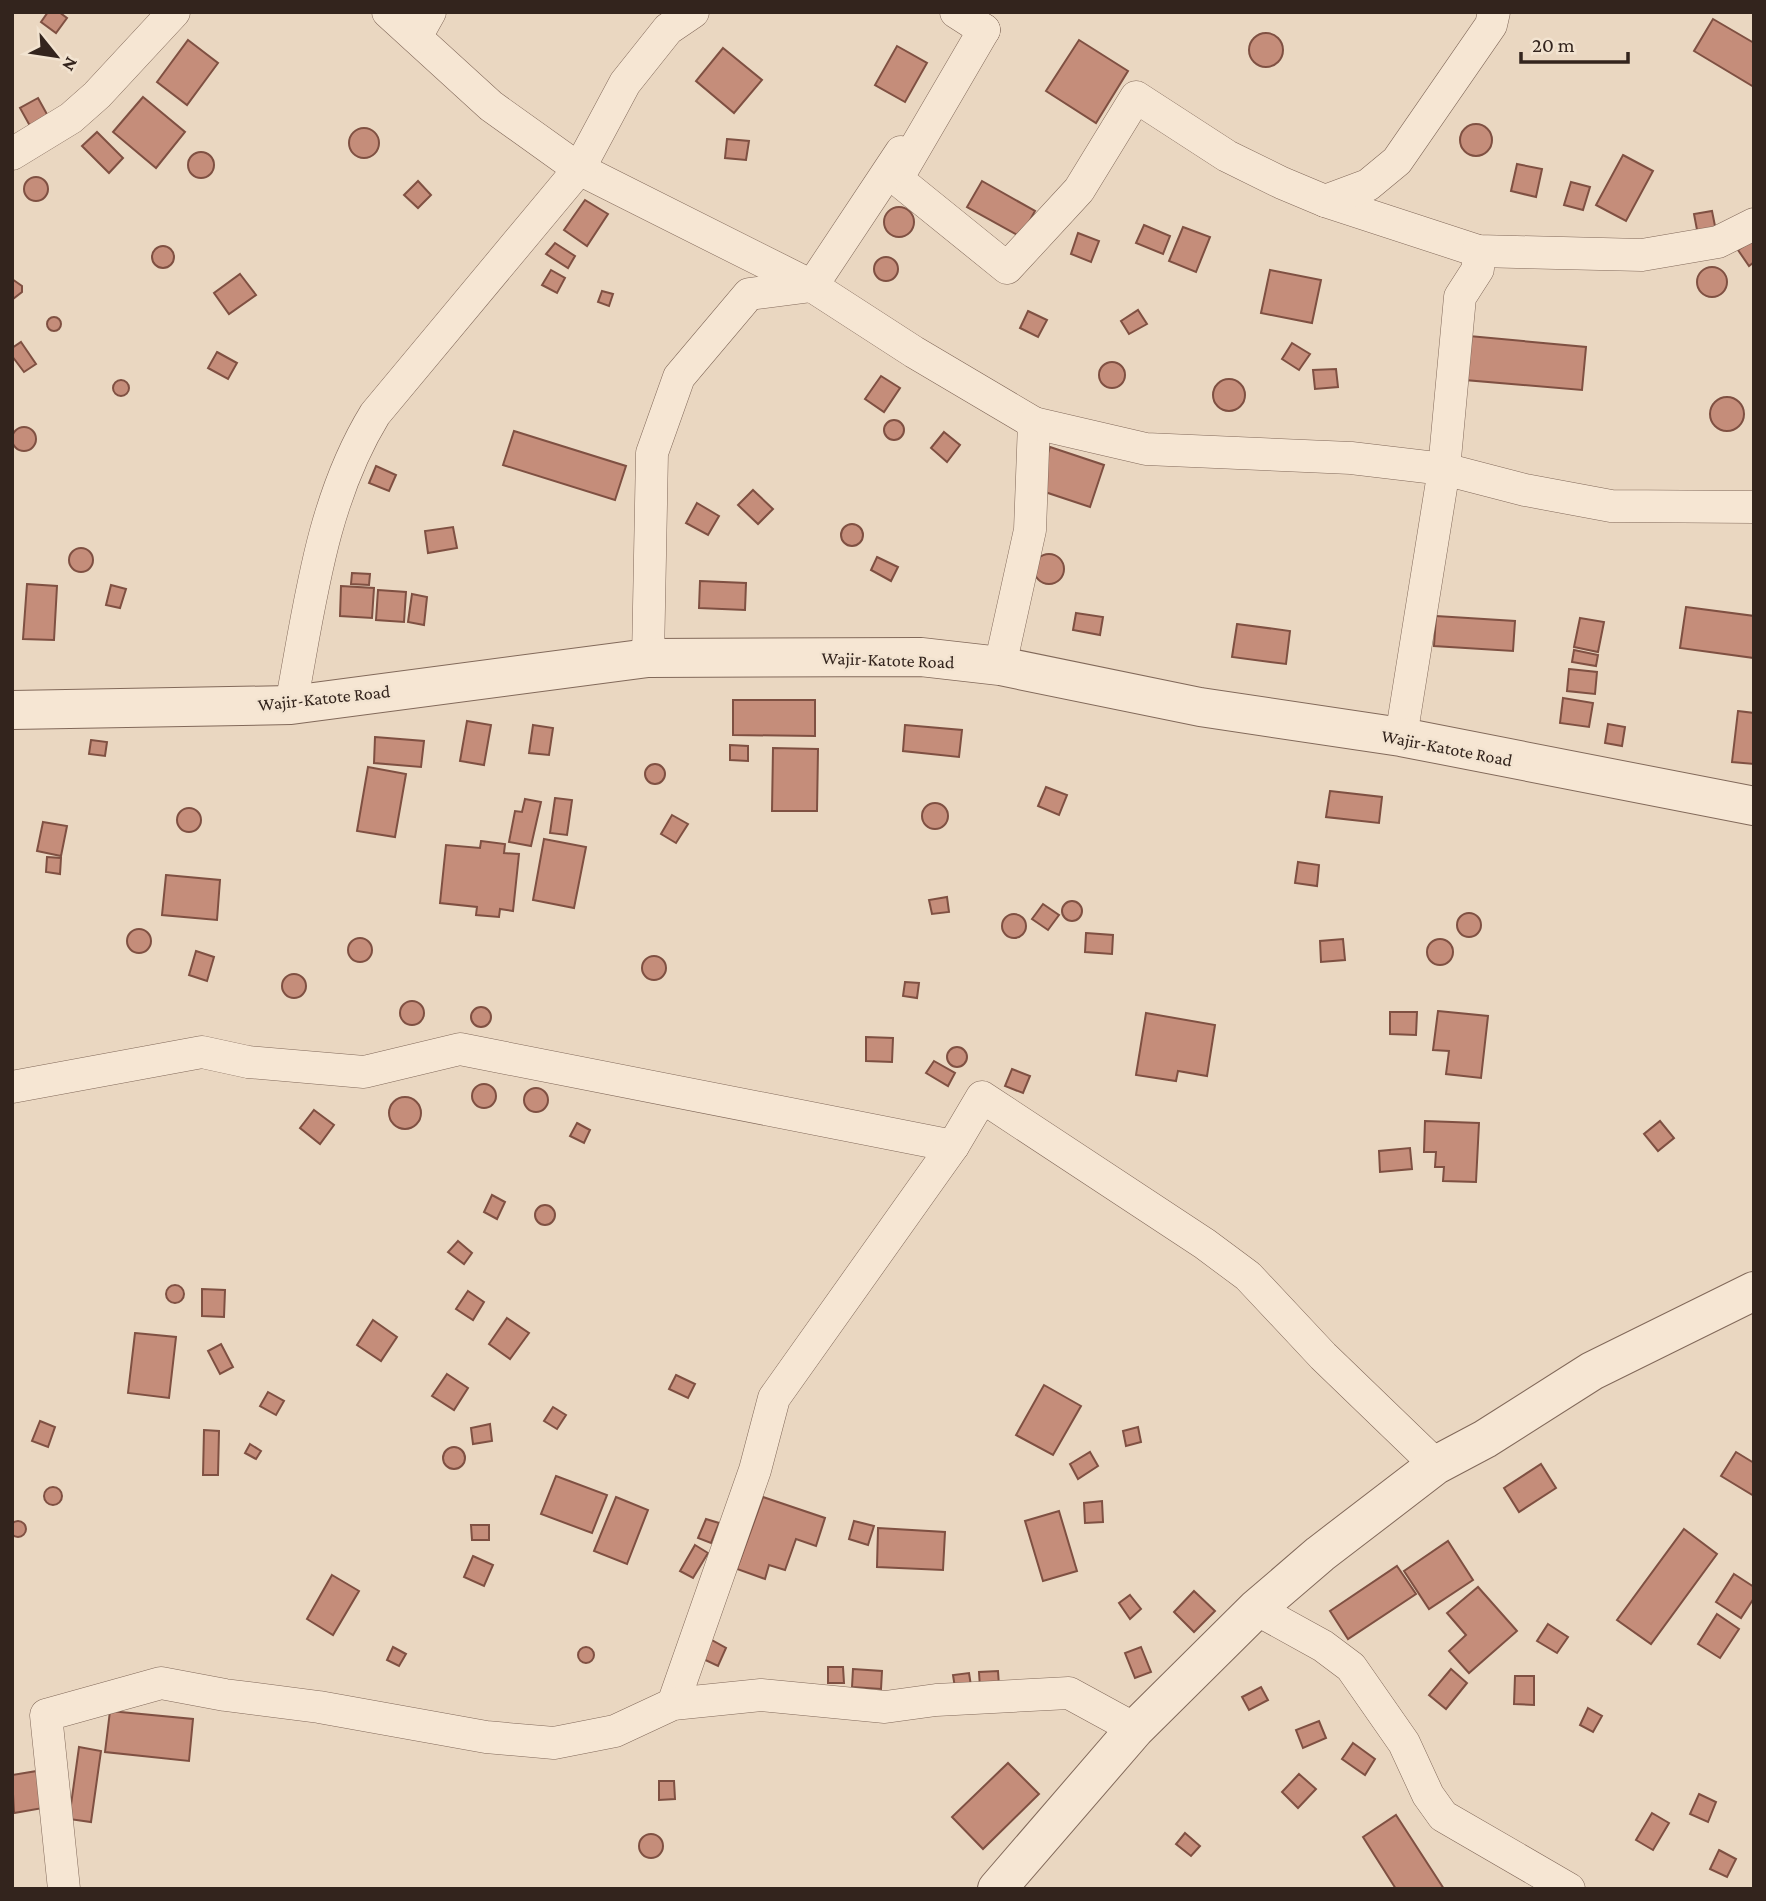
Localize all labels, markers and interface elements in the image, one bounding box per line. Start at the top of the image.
north arrow [21,21,91,91]
scale bar [1521,21,1628,65]
text: 20 m [1532,33,1575,57]
text: N [58,53,83,75]
street label: Wajir-Katote Road [821,648,955,673]
street label: Wajir-Katote Road [257,681,392,716]
street label: Wajir-Katote Road [1380,725,1515,772]

